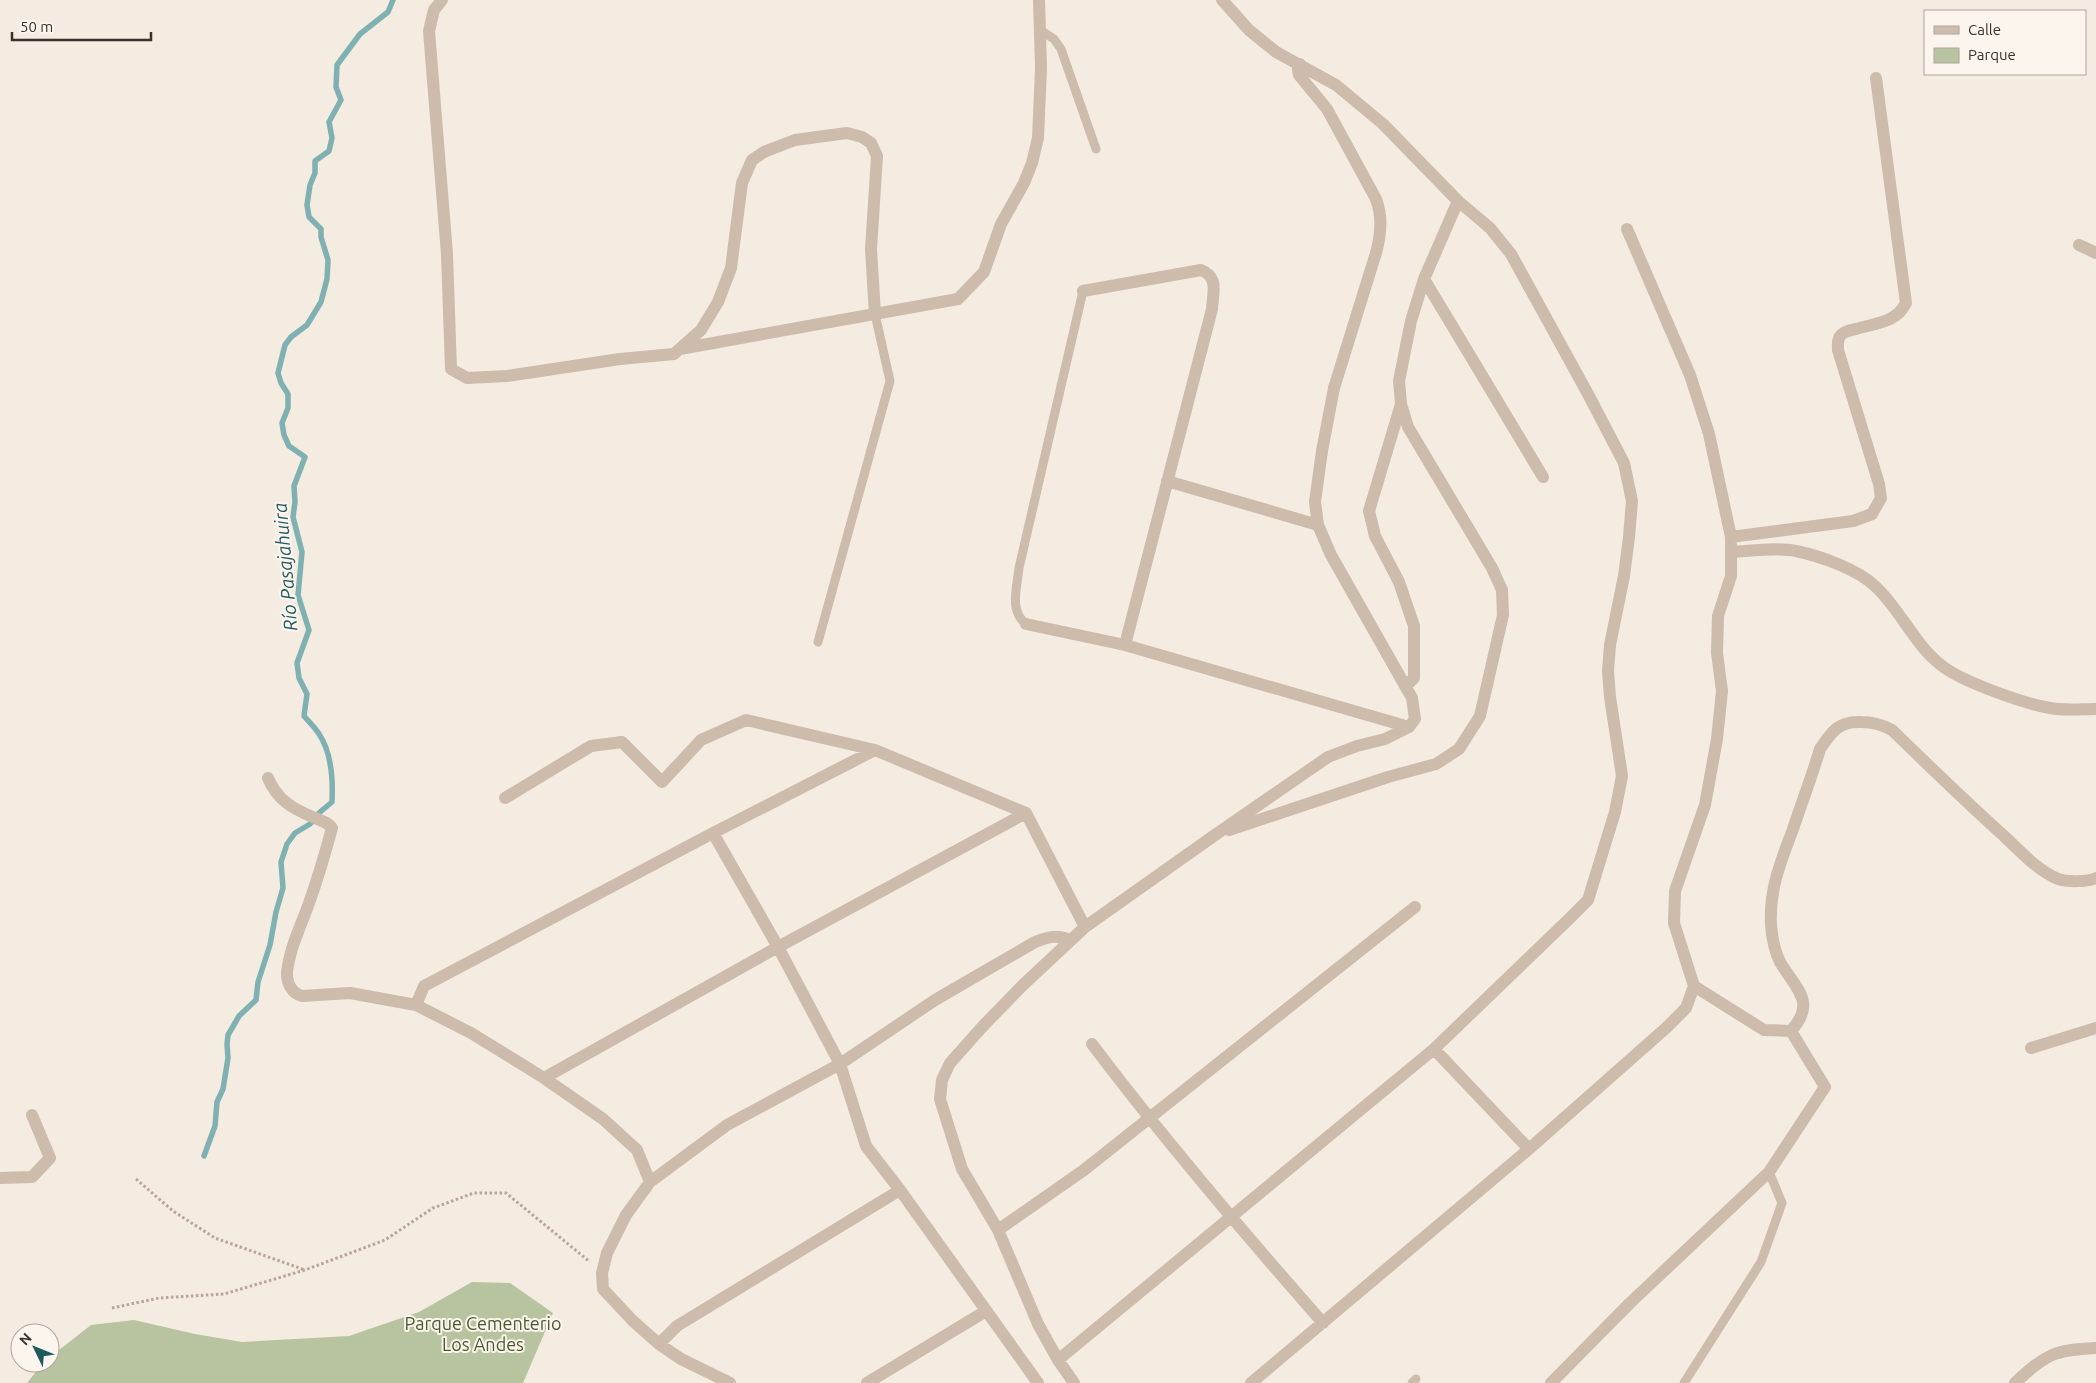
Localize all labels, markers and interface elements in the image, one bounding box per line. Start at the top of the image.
scale bar [12,10,151,42]
legend [1924,10,2086,75]
text: 50 m [20,18,53,35]
text: Calle [1968,21,2001,38]
text: Parque [1968,46,2016,63]
water label: Río Pasajahuira [268,502,302,632]
park label: Parque Cementerio Los Andes [405,1313,561,1354]
north arrow [10,1323,60,1373]
text: N [16,1330,35,1348]

